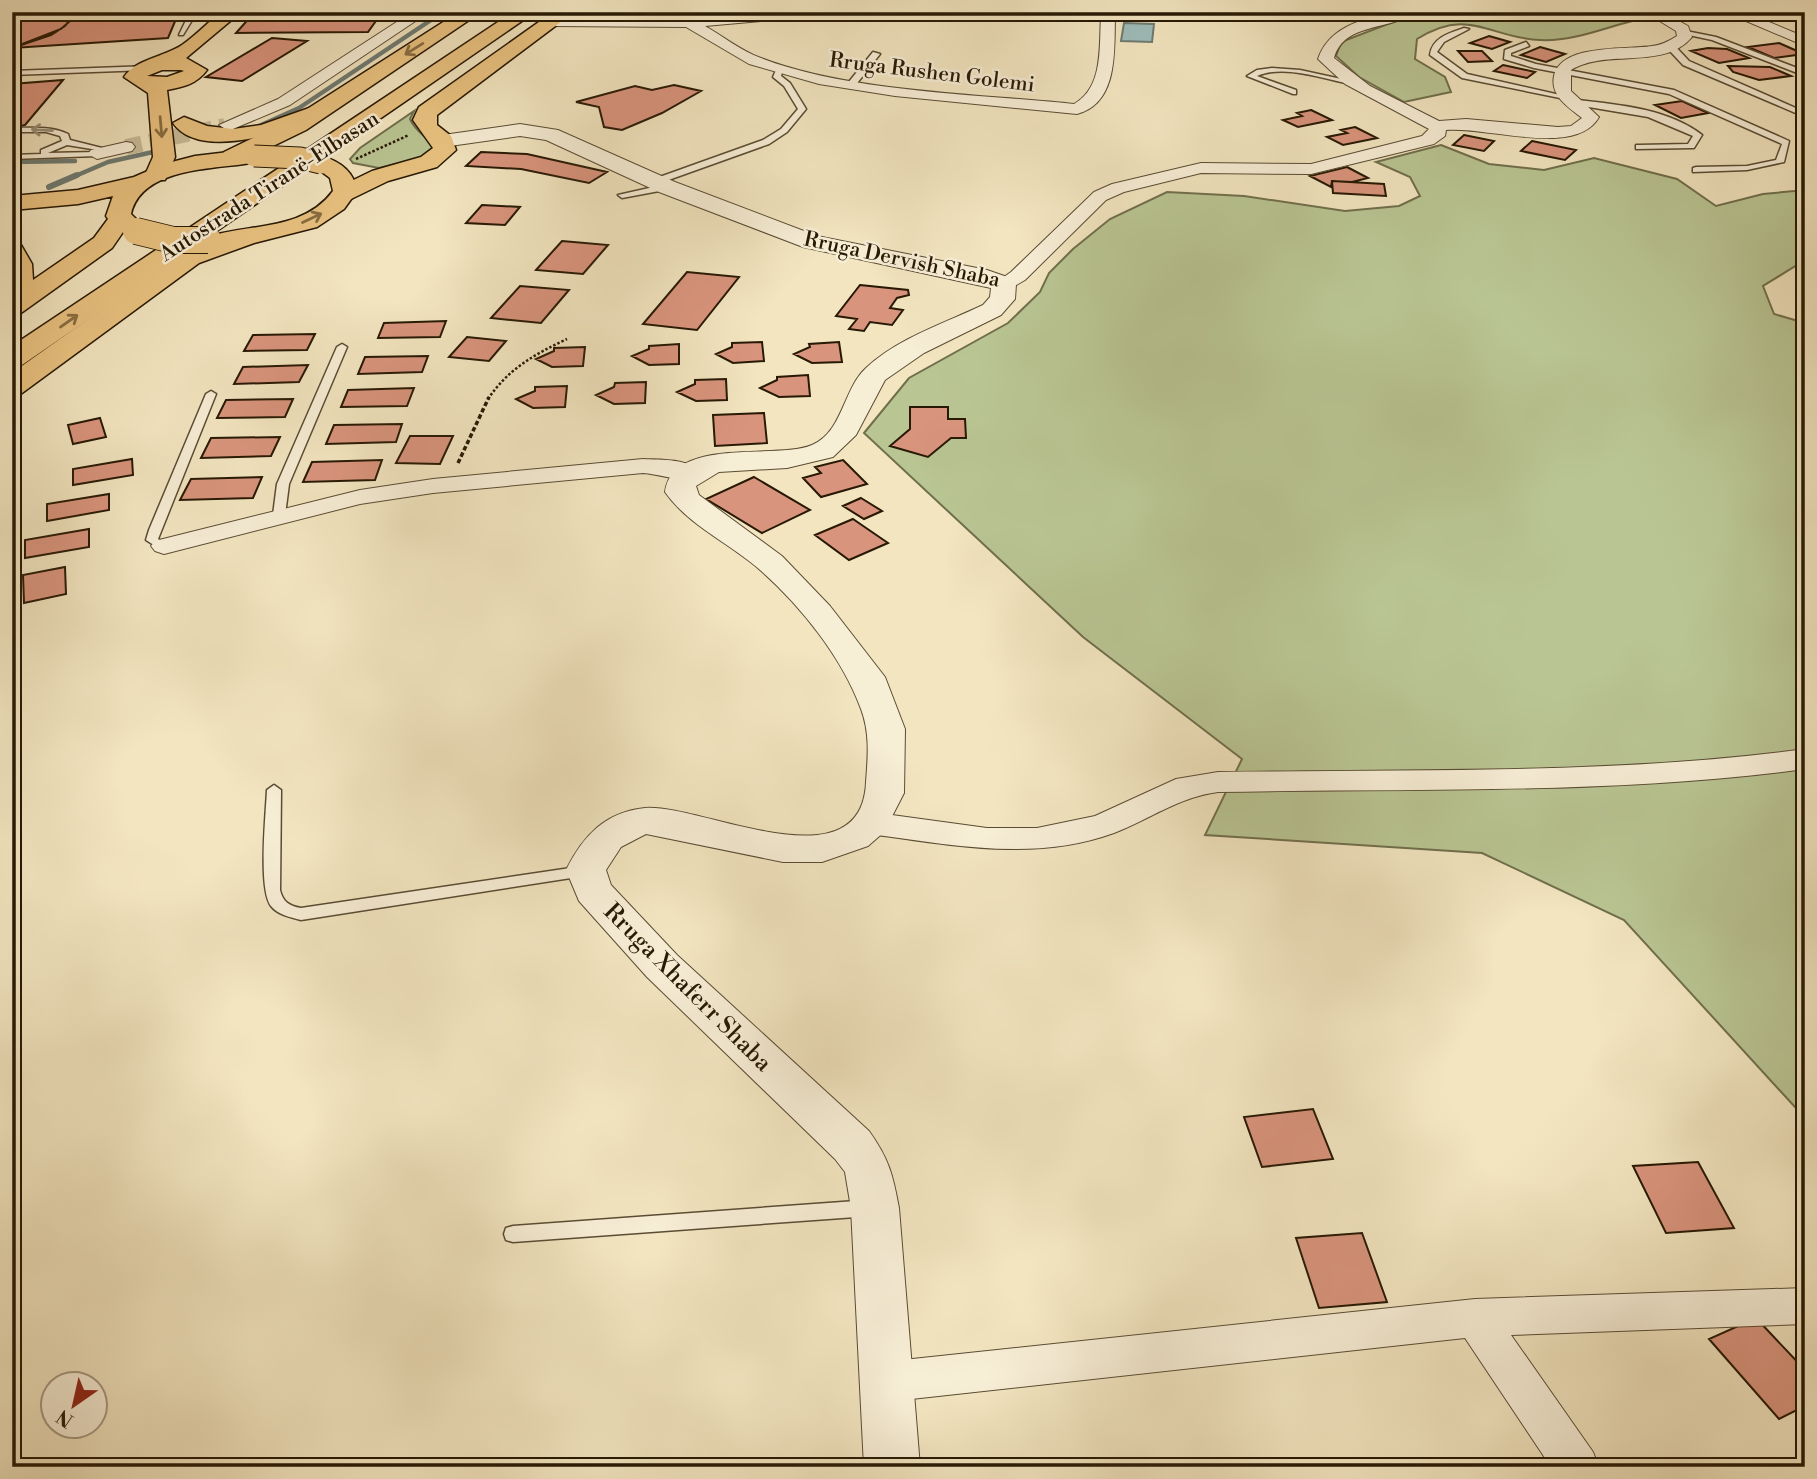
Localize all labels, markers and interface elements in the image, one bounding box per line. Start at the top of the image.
one-way arrow [405,42,425,56]
street label: Rruga Rushen Golemi [828,47,1036,99]
street label: Autostrada Tiranë-Elbasan [154,106,385,268]
one-way arrow [155,115,168,138]
one-way arrow [32,123,54,136]
one-way arrow [301,211,322,224]
street label: Rruga Dervish Shaba [801,226,1003,294]
one-way arrow [58,314,78,328]
street label: Rruga Xhaferr Shaba [597,897,778,1079]
north arrow [38,1370,108,1440]
text: N [52,1404,78,1432]

